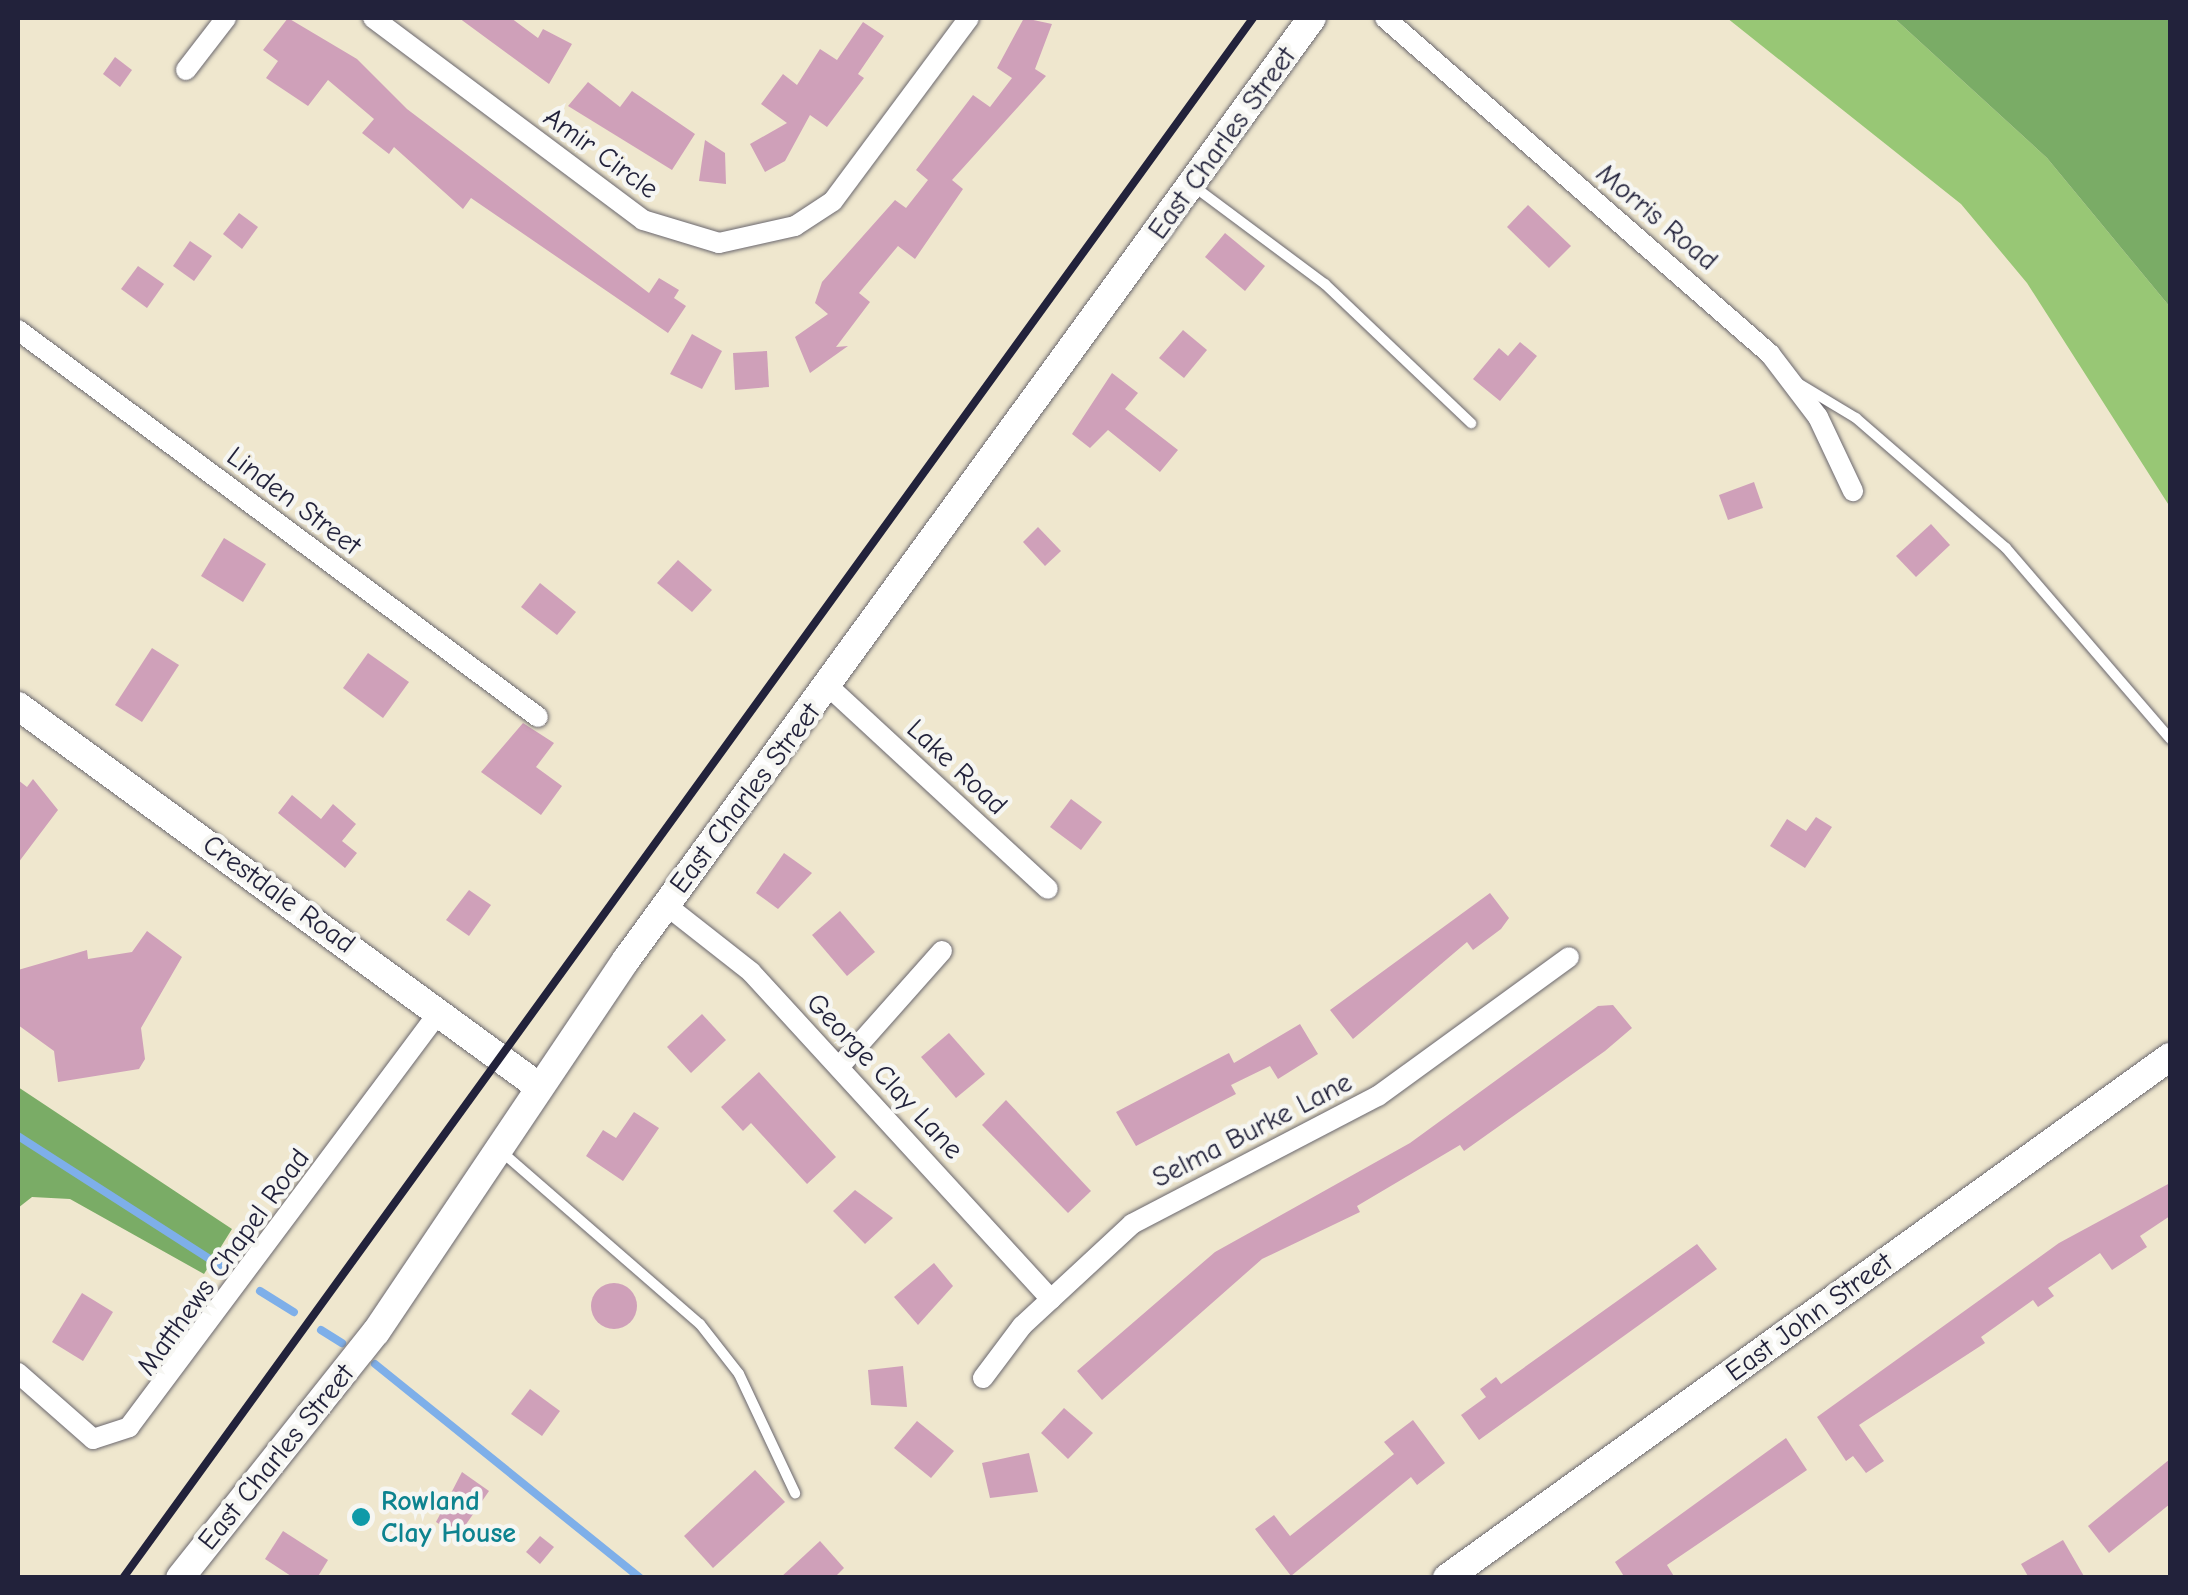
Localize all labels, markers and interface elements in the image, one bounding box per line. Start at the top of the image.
street label: East Charles Street [1141,40,1303,246]
street label: Amir Circle [537,100,665,206]
street label: Morris Road [1589,156,1725,278]
street label: Linden Street [220,440,368,562]
street label: East Charles Street [663,696,827,900]
street label: Lake Road [900,712,1014,822]
street label: Crestdale Road [196,828,362,960]
street label: George Clay Lane [800,986,970,1166]
street label: Selma Burke Lane [1147,1065,1357,1195]
street label: Matthews Chapel Road [129,1142,317,1382]
street label: East John Street [1719,1245,1899,1389]
street label: East Charles Street [191,1357,361,1557]
place label: Rowland Clay House [381,1484,516,1550]
marker: Rowland Clay House [350,1506,372,1528]

